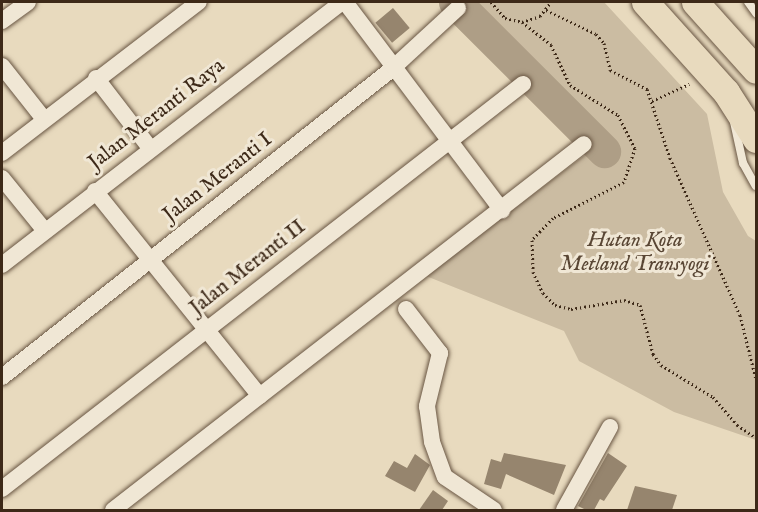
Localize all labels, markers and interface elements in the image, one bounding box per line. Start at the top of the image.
street label: Jalan Meranti Raya [84,54,230,176]
street label: Jalan Meranti I [159,128,277,228]
street label: Jalan Meranti II [185,215,311,321]
park label: Hutan Kota Metland Transyogi [560,228,710,278]

